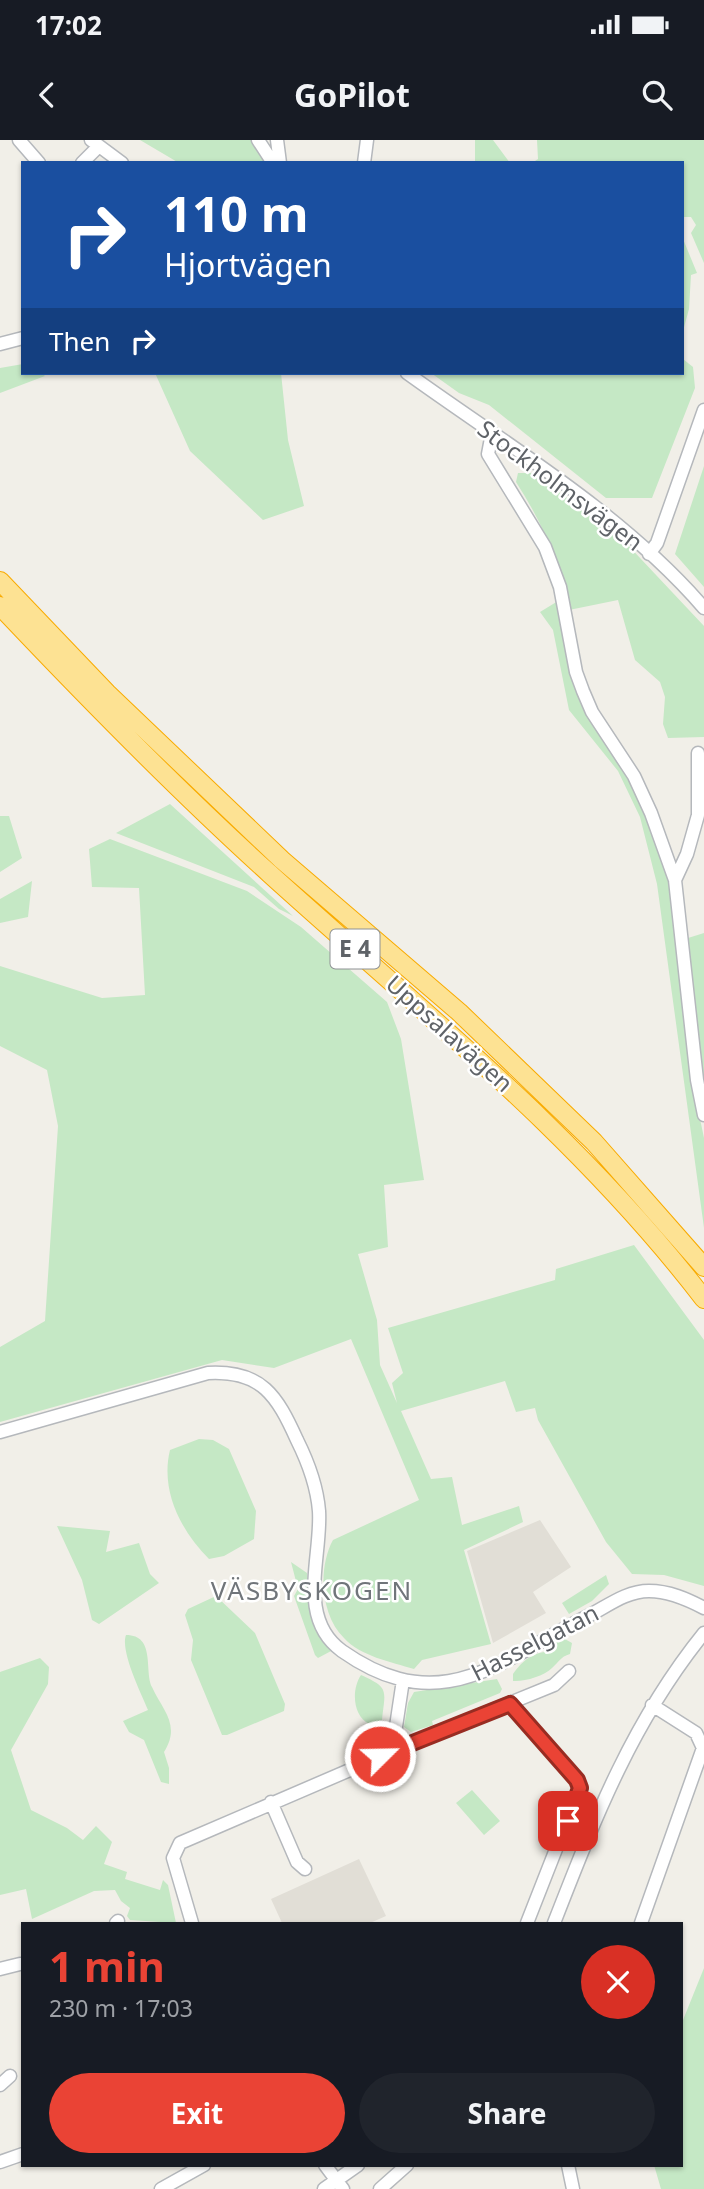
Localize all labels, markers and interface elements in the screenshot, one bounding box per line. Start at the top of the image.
text: 17:02 [35,7,102,43]
text: GoPilot [294,73,410,116]
icon: back [28,76,66,114]
icon: search [638,76,676,114]
text: 110 m [164,180,309,246]
icon: right [49,189,140,280]
text: Hjortvägen [164,243,332,286]
icon: right [124,322,162,360]
text: Then [49,323,110,359]
street label: Stockholmsvägen [472,412,650,558]
road number: E 4 [330,930,380,968]
street label: Uppsalavägen [379,967,521,1099]
district label: VÄSBYSKOGEN [211,1572,413,1608]
street label: Hasselgatan [465,1595,604,1688]
position arrow [343,1719,417,1793]
pin [538,1791,598,1851]
icon: arrive [549,1802,587,1840]
text: 1 min [49,1937,165,1994]
button: close [581,1945,655,2019]
text: 230 m · 17:03 [49,1992,193,2024]
button: Exit [49,2073,345,2153]
button: Share [359,2073,655,2153]

